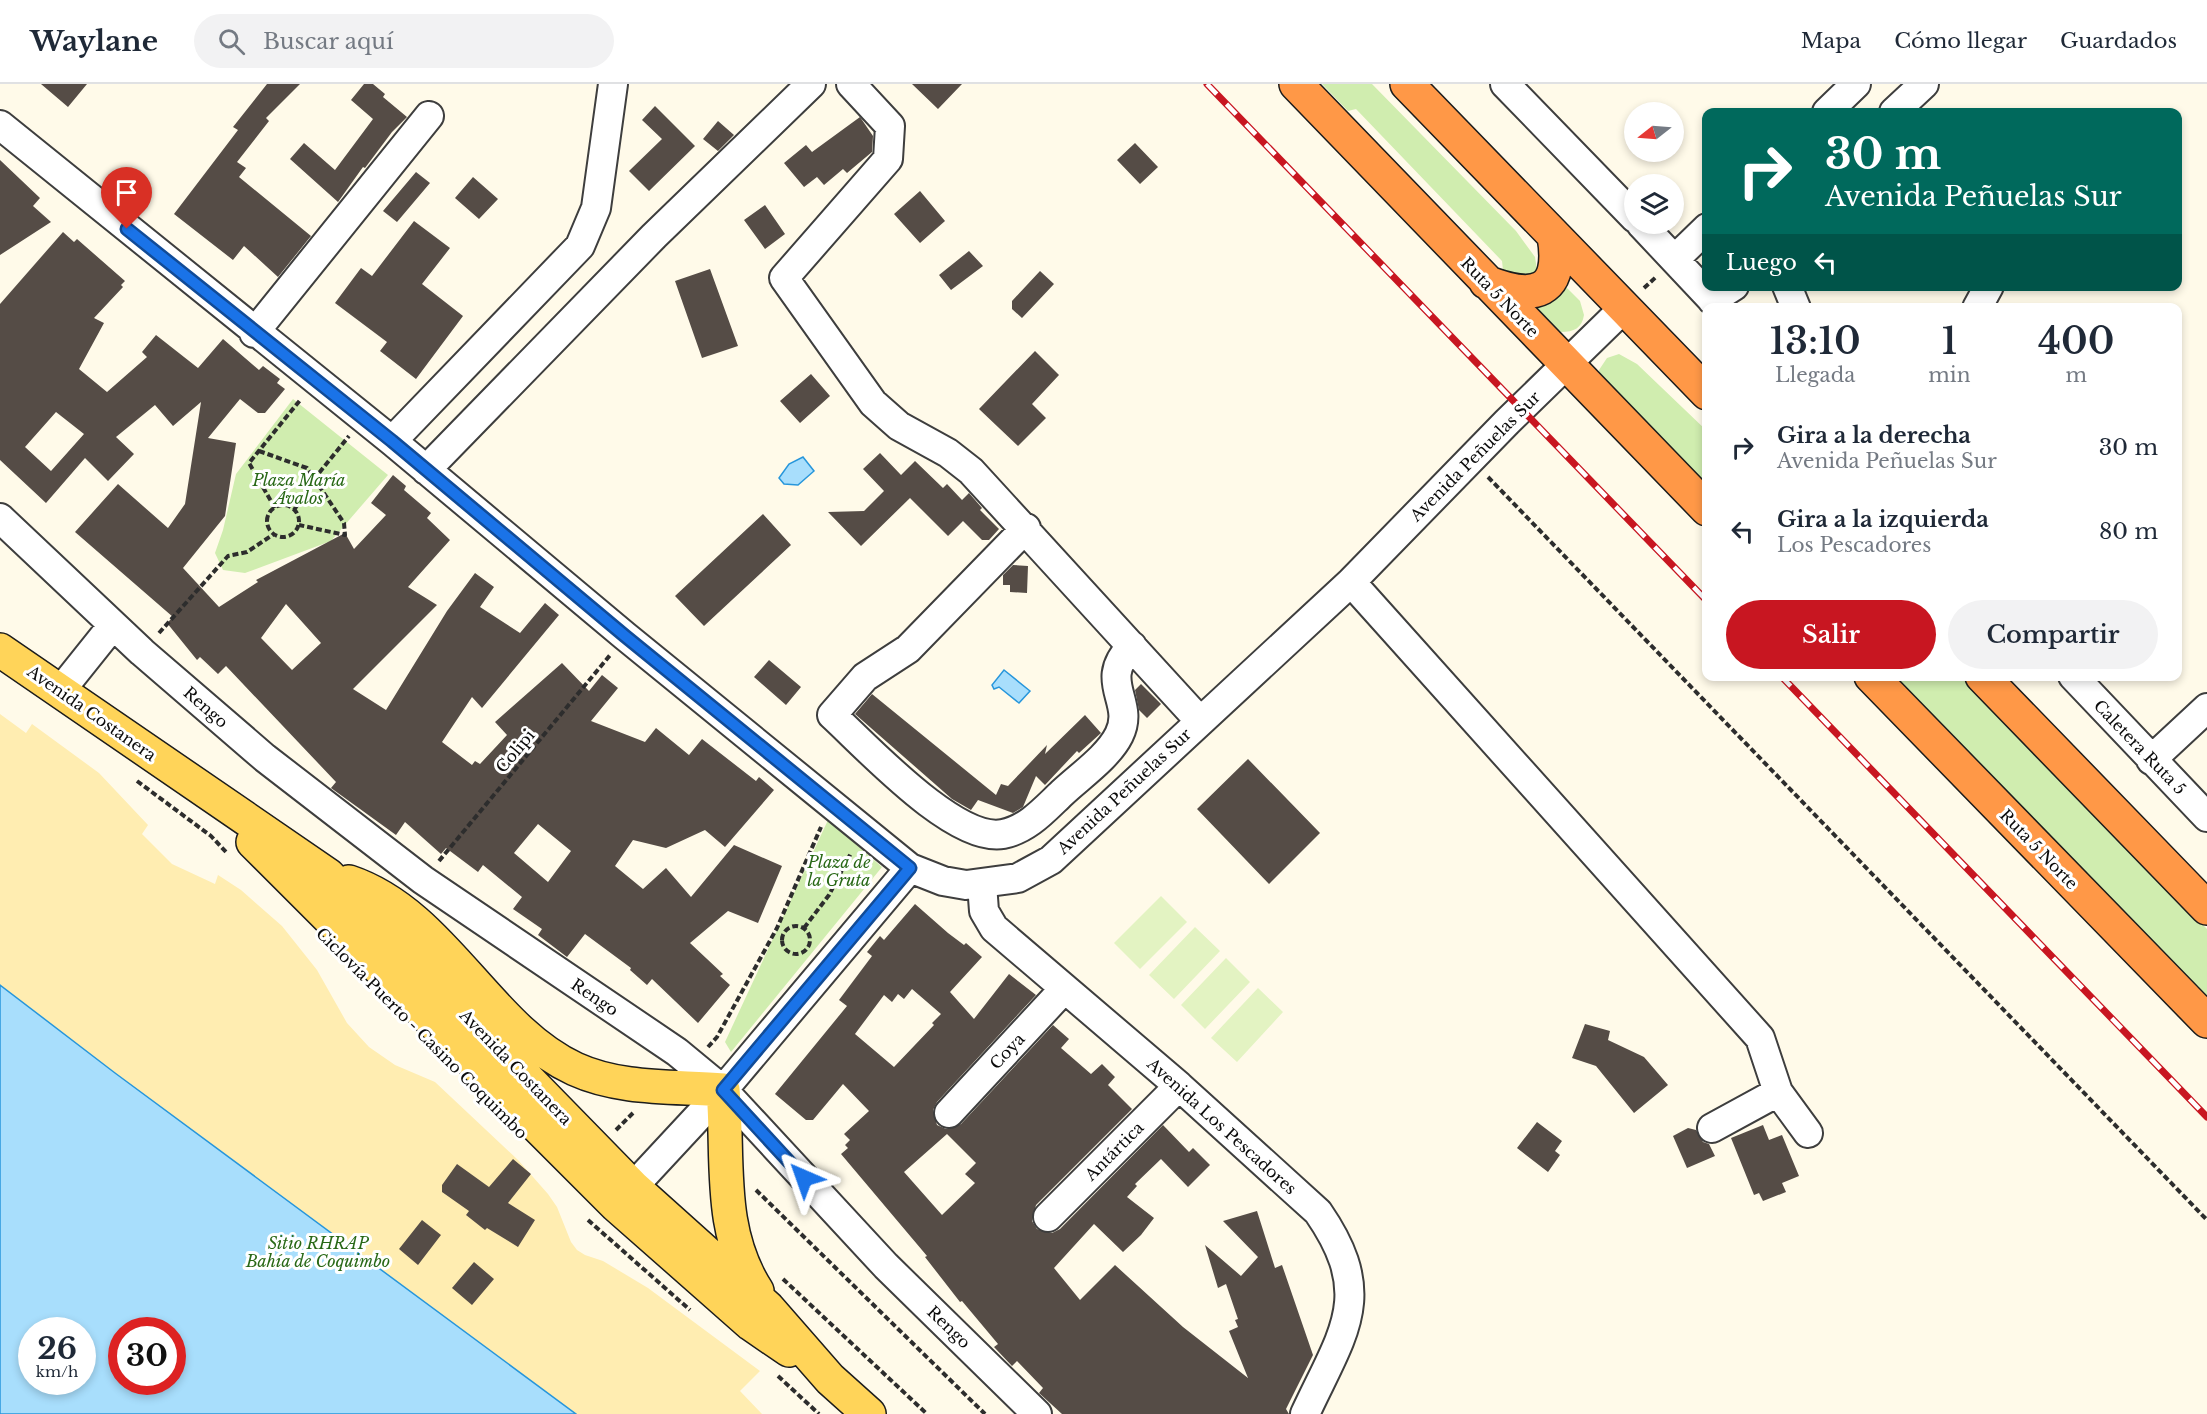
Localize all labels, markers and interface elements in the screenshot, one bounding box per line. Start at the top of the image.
search box [194,14,614,68]
text: Waylane [30,24,158,59]
icon: search [215,25,248,58]
text: Buscar aquí [263,28,394,55]
text: Mapa [1801,28,1861,54]
text: Cómo llegar [1894,28,2027,54]
text: Guardados [2060,28,2177,54]
north arrow [1624,102,1684,162]
map controls [1624,102,1684,234]
text: 30 m [1825,128,1941,180]
icon: right [1726,132,1804,210]
pin [101,167,152,229]
button: layers [1624,174,1684,234]
icon: arrive [110,176,143,209]
text: Avenida Peñuelas Sur [1825,180,2122,213]
icon: left [1809,246,1842,279]
text: Luego [1726,249,1797,276]
street label: Ruta 5 Norte [1457,253,1543,341]
text: 13:10 [1770,319,1861,364]
text: 1 [1941,319,1957,364]
text: 400 [2038,319,2114,364]
text: Llegada [1775,363,1855,387]
text: min [1928,363,1970,387]
text: m [2065,363,2087,387]
street label: Avenida Peñuelas Sur [1405,387,1544,526]
text: Gira a la derecha [1777,422,1971,449]
icon: right [1726,431,1759,464]
text: 30 m [2099,434,2158,461]
text: Avenida Peñuelas Sur [1777,449,1997,473]
park label: Plaza María Ávalos [252,470,345,508]
text: Gira a la izquierda [1777,506,1989,533]
icon: left [1726,515,1759,548]
text: 80 m [2099,518,2158,545]
text: Los Pescadores [1777,533,1931,557]
button: Salir [1726,600,1936,669]
button: Compartir [1948,600,2158,669]
street label: Avenida Costanera [23,660,160,765]
street label: Rengo [180,682,232,732]
street label: Caletera Ruta 5 [2090,695,2190,799]
street label: Avenida Peñuelas Sur [1052,724,1195,859]
street label: Colipi [491,725,539,777]
street label: Ruta 5 Norte [1996,805,2082,893]
park label: Plaza de la Gruta [807,852,871,890]
street label: Ciclovía Puerto - Casino Coquimbo [312,923,532,1143]
street label: Rengo [568,974,622,1020]
street label: Avenida Costanera [455,1004,576,1129]
street label: Coya [985,1029,1029,1073]
street label: Avenida Los Pescadores [1142,1053,1301,1198]
street label: Antártica [1080,1117,1148,1185]
position arrow [772,1146,836,1210]
park label: Sitio RHRAP Bahía de Coquimbo [245,1233,390,1271]
street label: Rengo [923,1302,975,1352]
speed limit sign: 30 [108,1317,186,1395]
text: 26 [37,1330,77,1367]
text: km/h [36,1362,78,1381]

